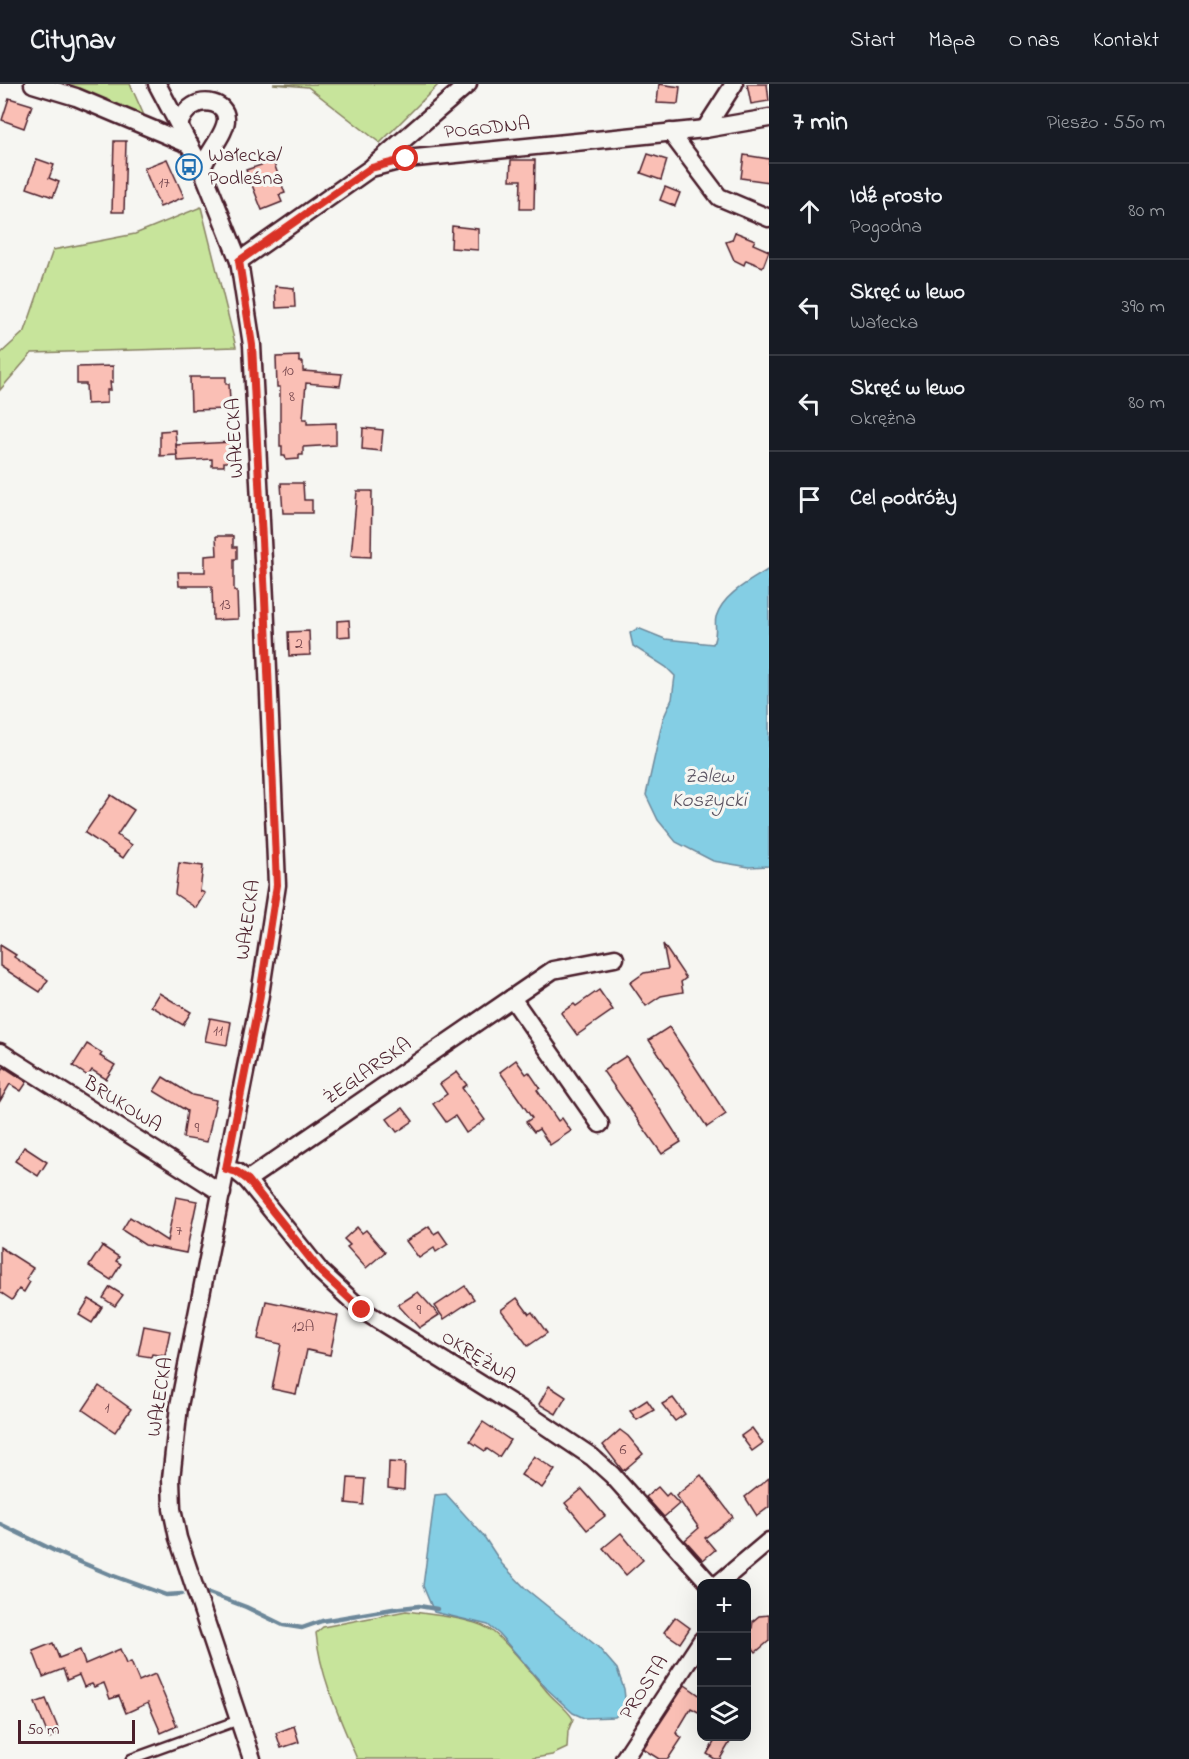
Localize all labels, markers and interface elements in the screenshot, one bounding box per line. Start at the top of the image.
text: Citynav [30,21,115,62]
text: Start [850,26,896,56]
text: Mapa [929,26,975,56]
text: O nas [1008,26,1060,56]
text: Kontakt [1093,26,1159,56]
text: 7 min [793,104,848,142]
text: Pieszo · 550 m [1047,109,1165,138]
street label: POGODNA [443,110,531,148]
place label: Wałecka/ Podleśna [208,142,283,194]
route start [392,145,418,171]
bus stop icon: Wałecka/ Podleśna [174,152,204,182]
house number: 17 [158,171,170,195]
text: Idź prosto [850,181,943,213]
icon: ahead [793,195,826,228]
text: 80 m [1128,197,1165,226]
text: Pogodna [850,213,922,242]
text: Skręć w lewo [850,277,965,309]
icon: left [793,291,826,324]
text: 390 m [1122,293,1165,322]
text: Wałecka [850,309,918,338]
house number: 10 [282,359,294,383]
text: Skręć w lewo [850,373,965,405]
house number: 8 [289,385,295,409]
icon: left [793,387,826,420]
text: 80 m [1128,389,1165,418]
street label: WAŁECKA [219,397,253,479]
text: Okrężna [850,405,916,434]
icon: arrive [793,483,826,516]
text: Cel podróży [850,483,957,515]
house number: 13 [219,593,231,617]
house number: 2 [295,632,303,656]
water label: Zalew Koszycki [671,762,749,816]
street label: WAŁECKA [229,878,269,962]
house number: 11 [213,1019,223,1043]
street label: ŻEGLARSKA [318,1031,418,1113]
street label: BRUKOWA [76,1069,167,1141]
house number: 9 [195,1116,200,1140]
house number: 7 [176,1219,183,1243]
route end [348,1296,374,1322]
house number: 9 [417,1298,422,1322]
house number: 12A [292,1315,315,1339]
street label: OKRĘŻNA [435,1324,521,1392]
street label: WAŁECKA [140,1355,182,1439]
house number: 1 [104,1396,110,1420]
house number: 6 [619,1438,627,1462]
map controls [697,1579,751,1741]
button: + [697,1579,751,1633]
button: − [697,1633,751,1687]
street label: PROSTA [613,1650,677,1726]
button: layers [697,1687,751,1741]
scale bar [18,1717,135,1744]
text: 50 m [27,1718,59,1742]

